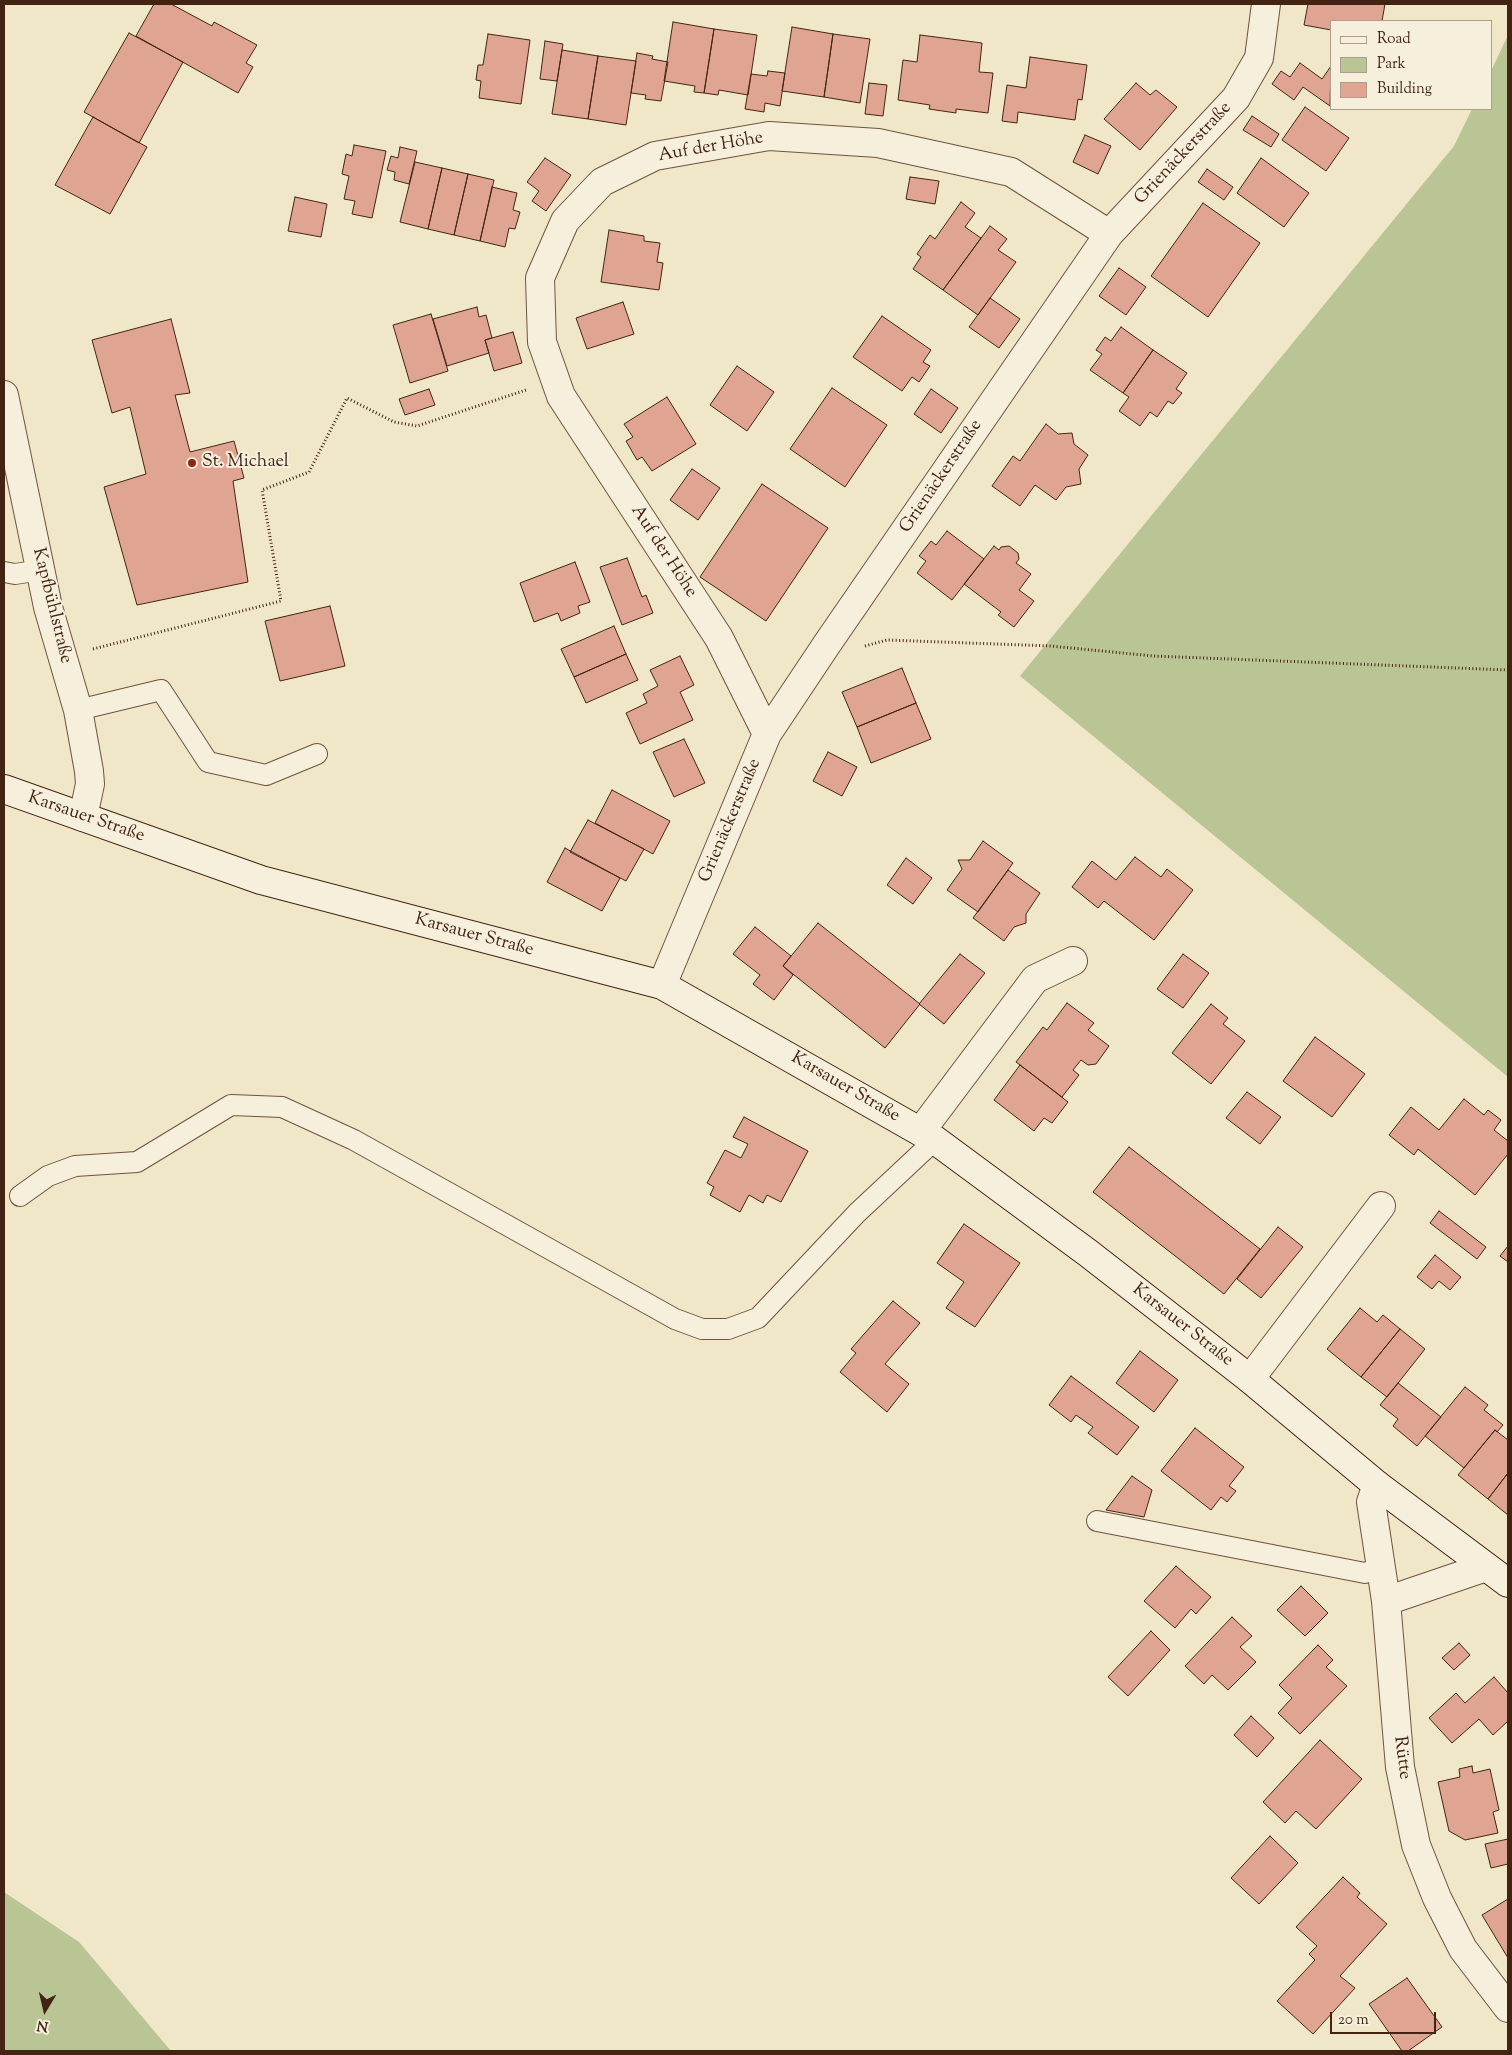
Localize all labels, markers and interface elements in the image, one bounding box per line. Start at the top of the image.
legend [1330,20,1492,110]
text: Road [1377,29,1411,50]
text: Park [1377,54,1406,75]
text: Building [1377,79,1432,100]
street label: Grienäckerstraße [1131,98,1237,210]
street label: Auf der Höhe [657,128,765,168]
street label: Grienäckerstraße [896,416,988,538]
place label: St. Michael [202,452,289,474]
marker: St. Michael [186,457,198,469]
street label: Auf der Höhe [625,502,701,602]
street label: Kapfbühlstraße [26,546,76,666]
street label: Grienäckerstraße [695,756,767,886]
street label: Karsauer Straße [25,788,147,848]
street label: Karsauer Straße [412,910,536,962]
street label: Karsauer Straße [787,1048,903,1128]
street label: Karsauer Straße [1127,1280,1237,1372]
street label: Rütte [1388,1735,1414,1781]
north arrow [20,1985,70,2035]
scale bar [1332,2002,1438,2034]
text: 20 m [1338,2010,1369,2031]
text: N [36,2014,50,2036]

